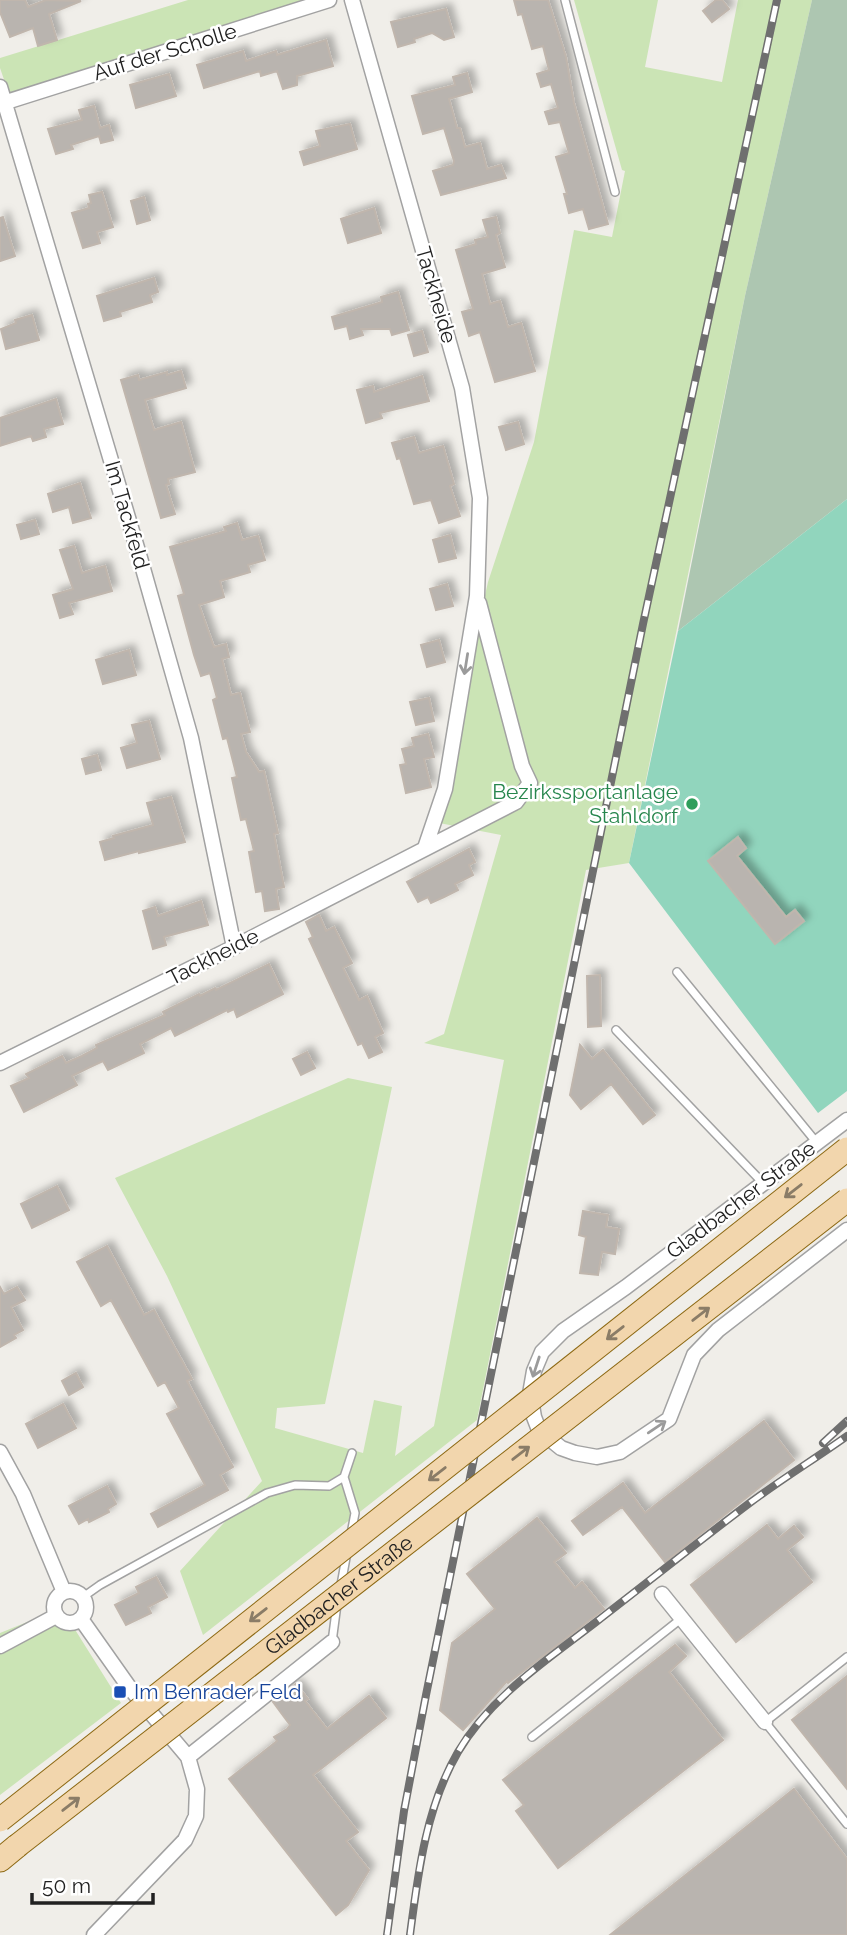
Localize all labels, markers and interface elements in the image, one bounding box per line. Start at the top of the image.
street label: Auf der Scholle [90,18,240,85]
street label: Tackheide [411,244,462,346]
street label: Im Tackfeld [100,458,155,572]
one-way arrow [459,652,472,675]
place label: Bezirkssportanlage Stahldorf [492,779,679,828]
marker: Bezirkssportanlage Stahldorf [684,796,700,812]
street label: Tackheide [163,923,263,990]
street label: Gladbacher Straße [661,1135,820,1264]
one-way arrow [785,1184,803,1199]
one-way arrow [691,1306,710,1321]
one-way arrow [607,1325,625,1340]
one-way arrow [529,1356,542,1378]
one-way arrow [647,1419,667,1433]
one-way arrow [512,1446,530,1461]
one-way arrow [428,1466,446,1481]
street label: Gladbacher Straße [260,1530,418,1660]
one-way arrow [250,1607,268,1623]
place label: Im Benrader Feld [134,1679,302,1704]
marker: Im Benrader Feld [112,1684,128,1700]
one-way arrow [61,1796,80,1811]
scale bar [32,1862,152,1906]
text: 50 m [42,1873,91,1898]

